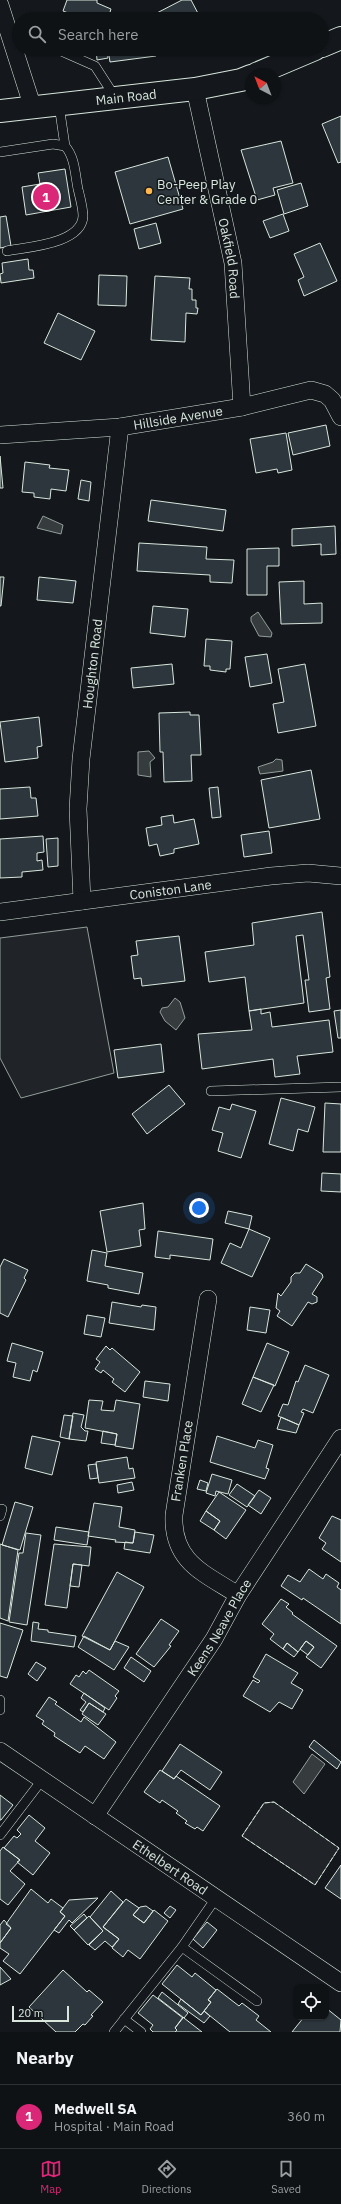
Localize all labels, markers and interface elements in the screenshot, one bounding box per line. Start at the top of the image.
search box [12,12,329,56]
icon: search [26,23,48,45]
text: Search here [58,25,138,44]
north arrow [245,68,281,104]
street label: Main Road [95,85,158,109]
place label: Bo-Peep Play Center & Grade 0 [157,176,258,208]
pin: 1 [33,182,59,212]
marker: Bo-Peep Play Center & Grade 0 [144,186,154,196]
street label: Oakfield Road [215,216,244,299]
street label: Hillside Avenue [132,402,224,433]
street label: Houghton Road [78,618,106,710]
street label: Coniston Lane [128,875,213,903]
your location [189,1198,209,1218]
street label: Franken Place [167,1419,197,1503]
street label: Keens Neave Place [183,1575,255,1679]
street label: Ethelbert Road [129,1835,211,1898]
map controls [293,1984,329,2020]
button: locate [293,1984,329,2020]
scale bar [12,2004,69,2023]
text: 20 m [18,2006,43,2020]
text: Nearby [16,2047,74,2069]
text: Medwell SA [54,2099,137,2118]
text: 1 [25,2108,33,2125]
text: 360 m [287,2108,325,2125]
text: Hospital · Main Road [54,2118,174,2135]
tab: Map [40,2158,62,2196]
tab: Directions [142,2158,192,2196]
tab: Saved [271,2158,301,2196]

